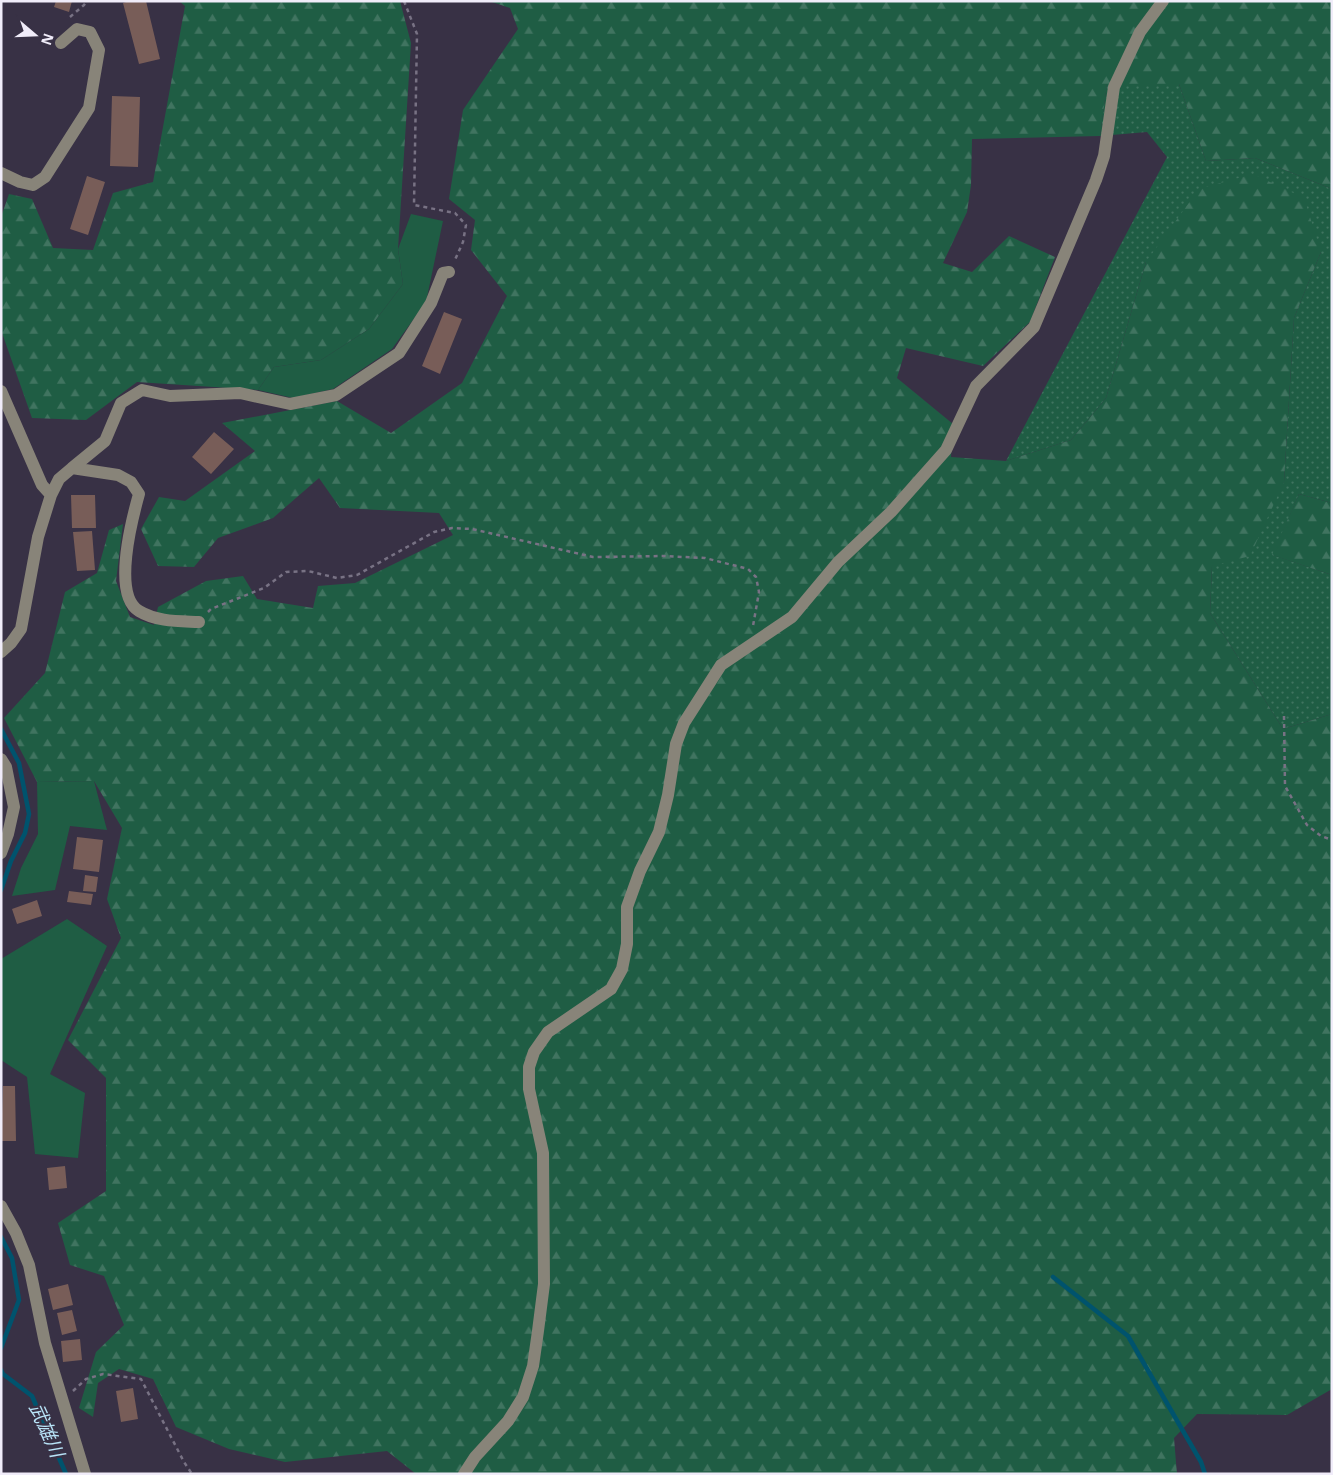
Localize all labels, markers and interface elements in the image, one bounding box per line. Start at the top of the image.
north arrow [10,10,60,60]
text: N [37,31,59,48]
water label: 武雄川 [24,1399,71,1463]

